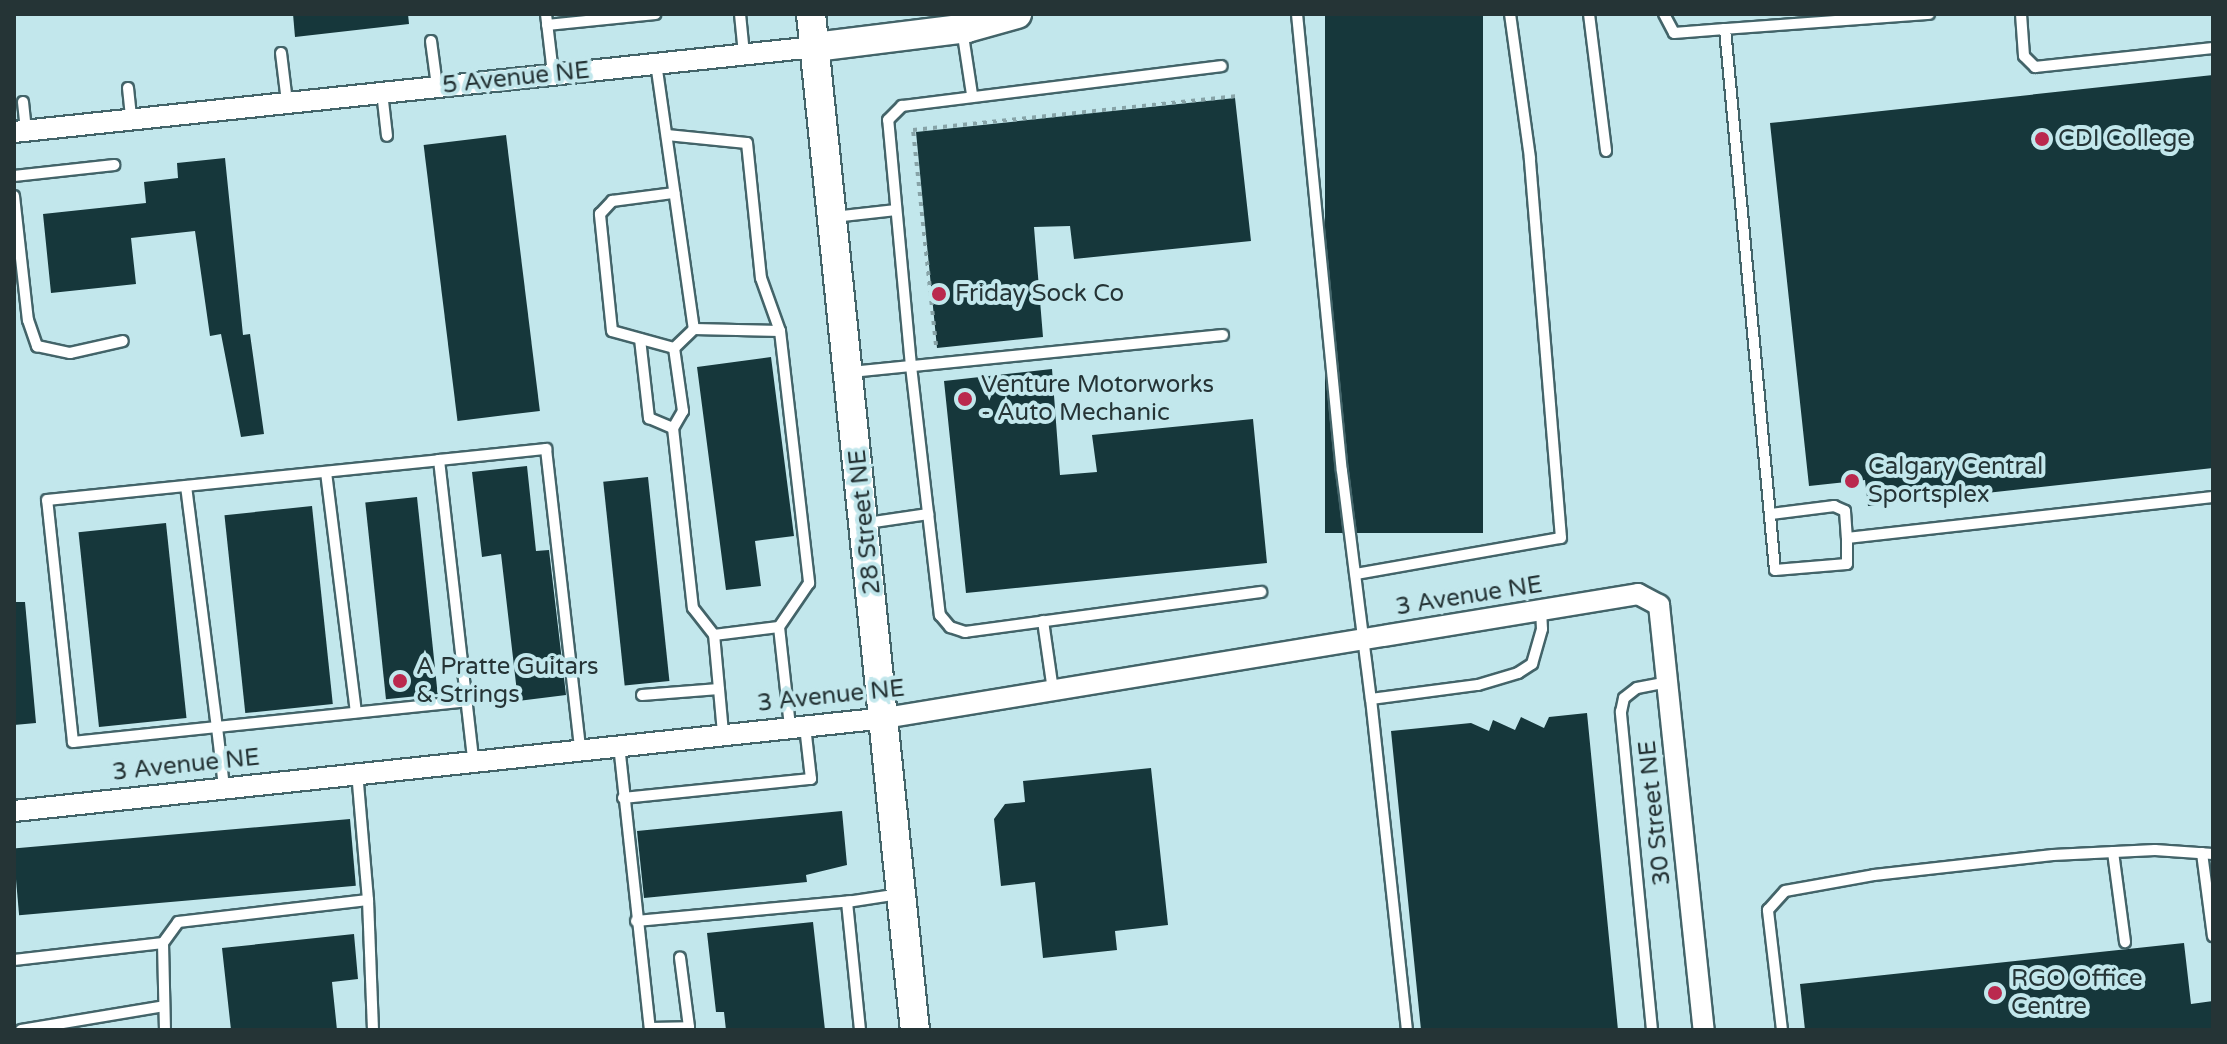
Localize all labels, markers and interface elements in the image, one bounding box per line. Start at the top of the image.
street label: 5 Avenue NE [441,56,591,100]
place label: CDI College [2058,125,2191,153]
marker: CDI College [2033,130,2051,148]
place label: Friday Sock Co [955,280,1124,308]
marker: Friday Sock Co [930,285,948,303]
place label: Venture Motorworks - Auto Mechanic [981,371,1214,427]
marker: Venture Motorworks - Auto Mechanic [956,390,974,408]
street label: 28 Street NE [843,448,887,596]
place label: Calgary Central Sportsplex [1868,453,2043,509]
marker: Calgary Central Sportsplex [1843,472,1861,490]
street label: 3 Avenue NE [1394,570,1544,622]
place label: A Pratte Guitars & Strings [416,653,599,709]
marker: A Pratte Guitars & Strings [391,672,409,690]
street label: 3 Avenue NE [756,674,906,718]
street label: 30 Street NE [1633,739,1677,887]
street label: 3 Avenue NE [111,743,261,787]
place label: RGO Office Centre [2011,965,2142,1021]
marker: RGO Office Centre [1986,984,2004,1002]

